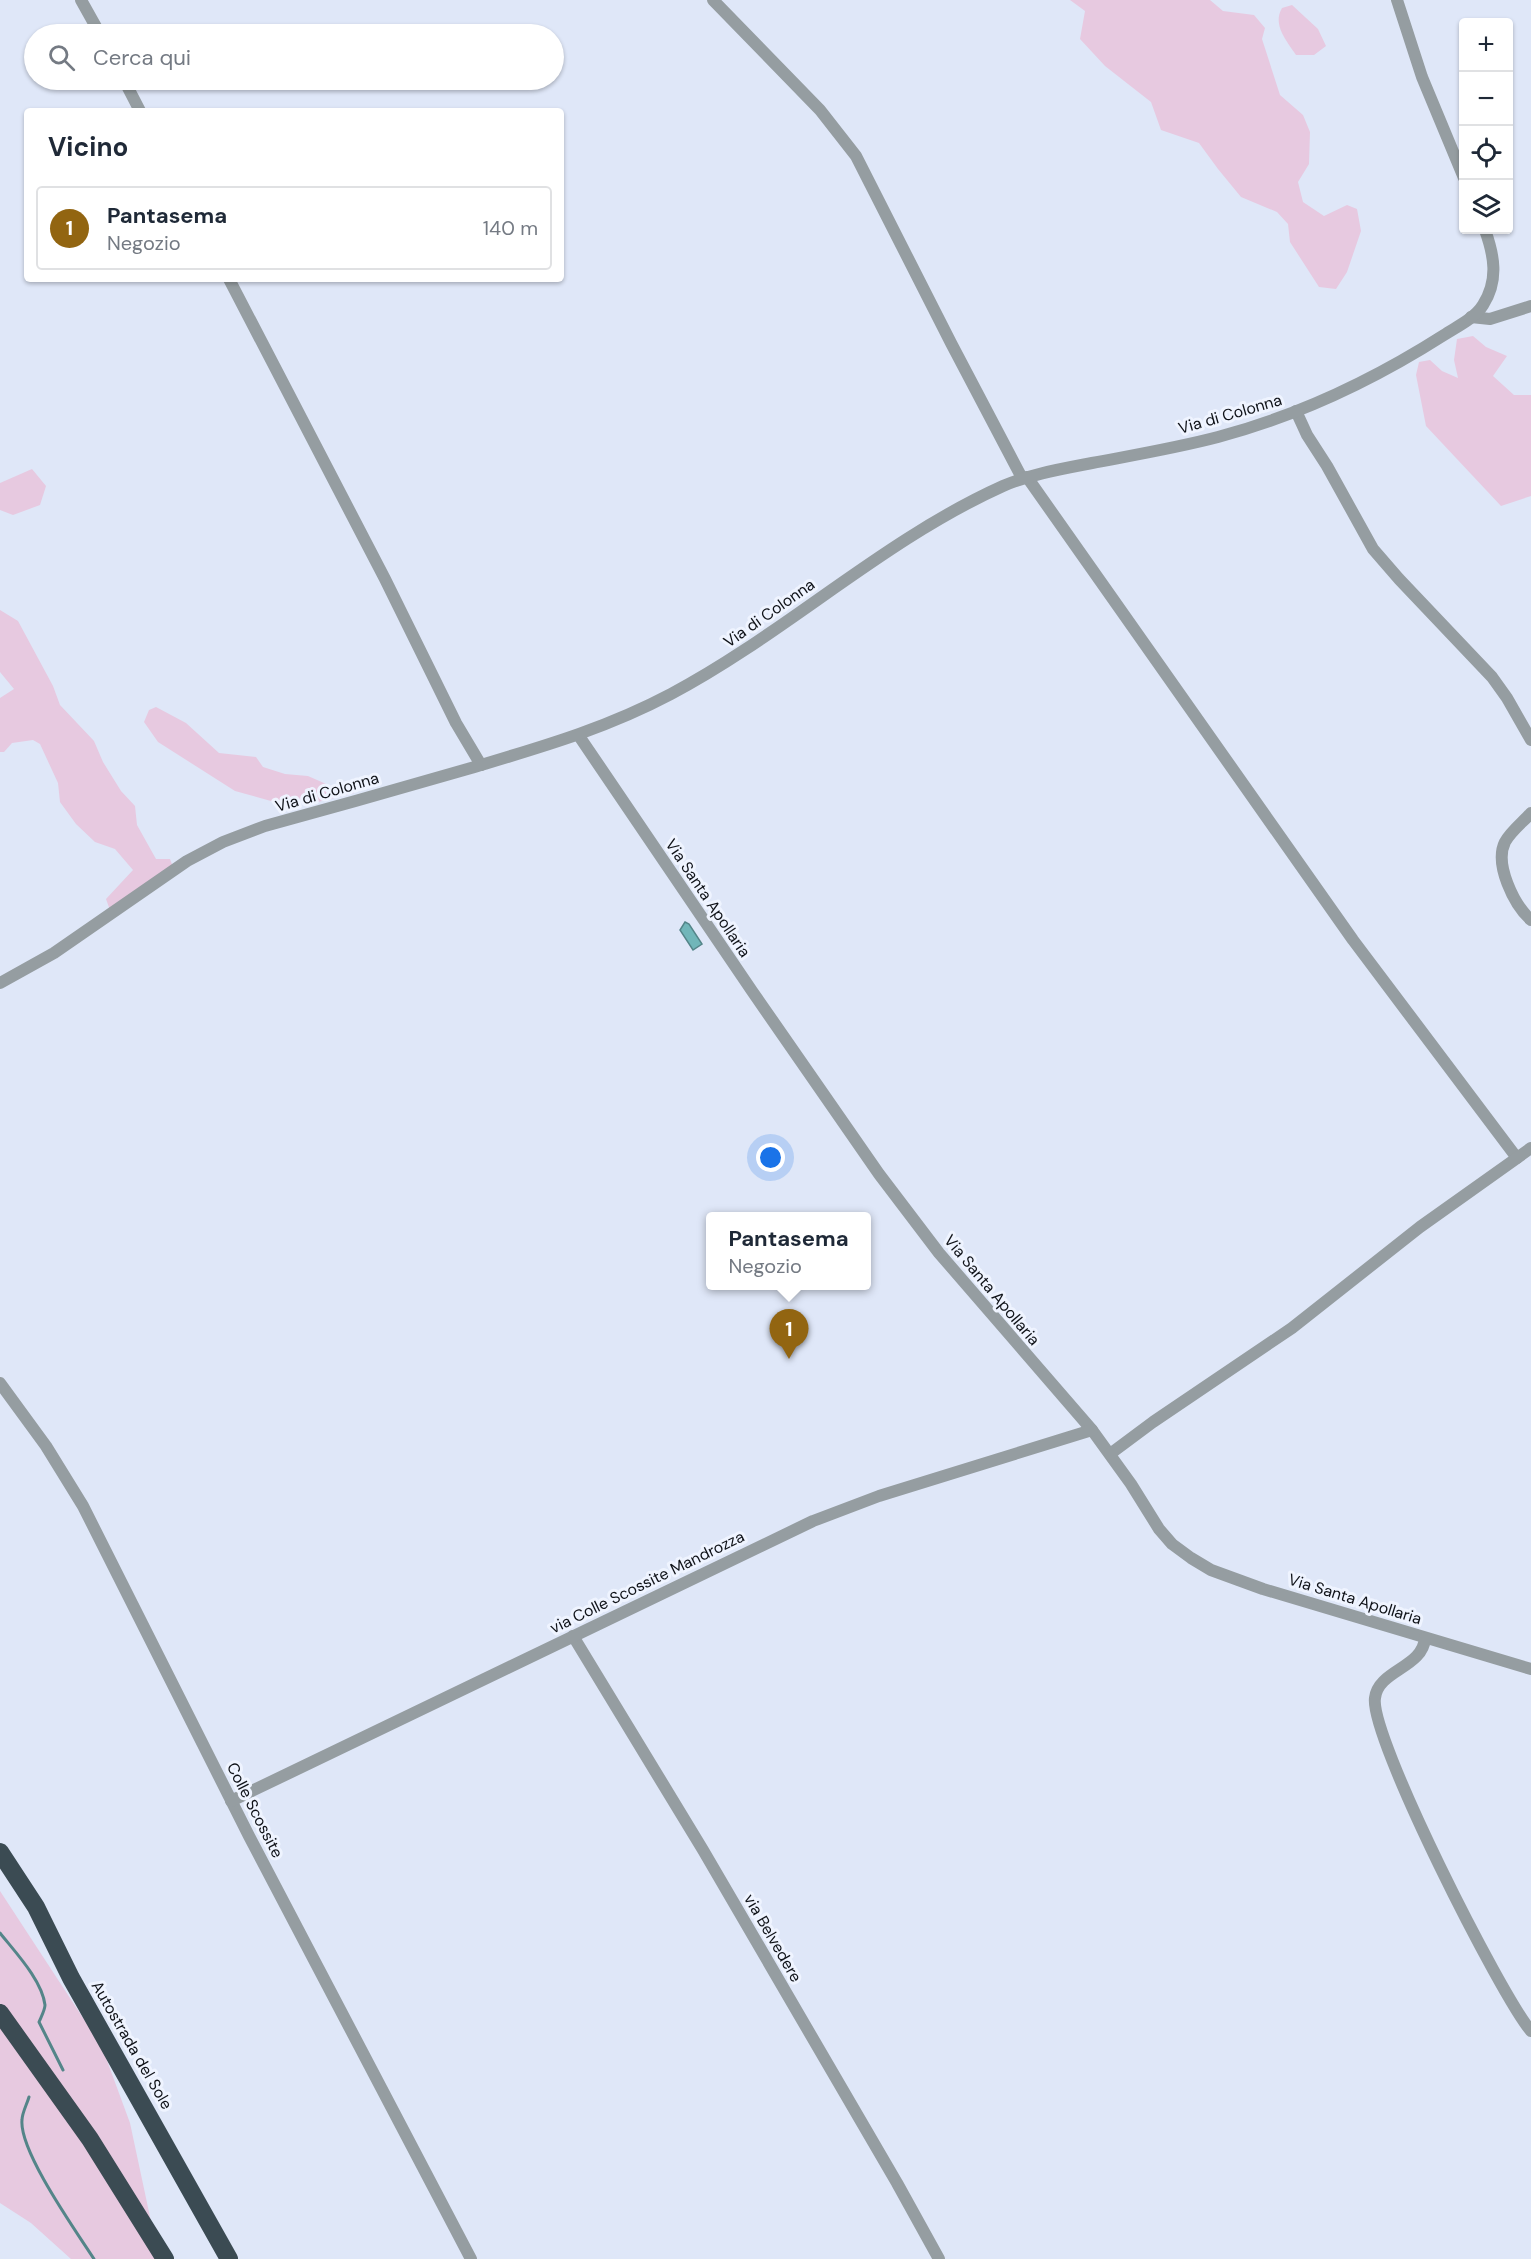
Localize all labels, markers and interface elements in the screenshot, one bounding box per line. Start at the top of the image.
map controls [1459,18,1513,234]
button: + [1459,18,1513,72]
search box [24,24,564,90]
icon: search [45,41,78,74]
text: Cerca qui [93,43,191,72]
button: − [1459,72,1513,126]
button: locate [1459,126,1513,180]
text: Vicino [48,130,128,164]
button: layers [1459,180,1513,234]
text: Pantasema [107,201,227,230]
text: 1 [66,215,73,241]
text: 140 m [483,215,538,241]
text: Negozio [107,230,181,256]
street label: Via di Colonna [1176,389,1284,439]
street label: Via di Colonna [719,574,819,652]
street label: Via di Colonna [273,767,381,817]
street label: Via Santa Apollaria [661,835,755,961]
your location [756,1143,785,1172]
popup [706,1212,871,1290]
text: Pantasema [728,1224,849,1253]
street label: Via Santa Apollaria [939,1230,1045,1350]
text: Negozio [728,1253,802,1279]
pin: 1 [770,1310,808,1359]
street label: via Colle Scossite Mandrozza [546,1526,748,1638]
street label: Via Santa Apollaria [1286,1569,1424,1629]
street label: Colle Scossite [222,1759,288,1861]
street label: via Belvedere [739,1890,807,1986]
street label: Autostrada del Sole [87,1977,177,2113]

